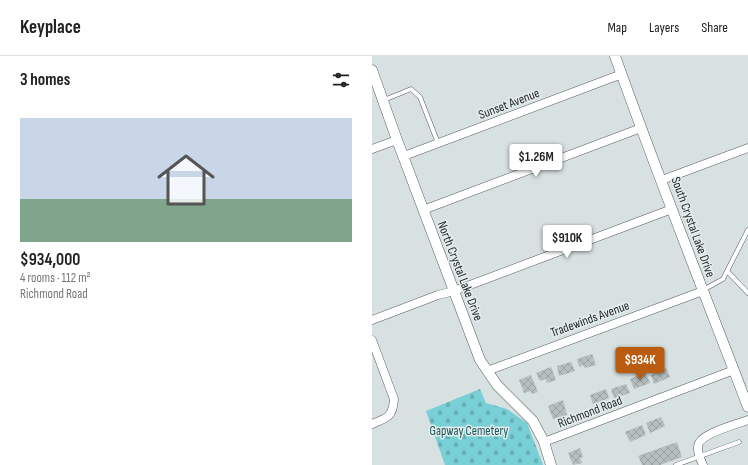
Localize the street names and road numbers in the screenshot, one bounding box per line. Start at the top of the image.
street label: Sunset Avenue [476,85,542,123]
street label: South Crystal Lake Drive [667,175,719,279]
street label: North Crystal Lake Drive [434,219,486,323]
street label: Tradewinds Avenue [548,297,632,341]
street label: Richmond Road [556,392,624,432]

